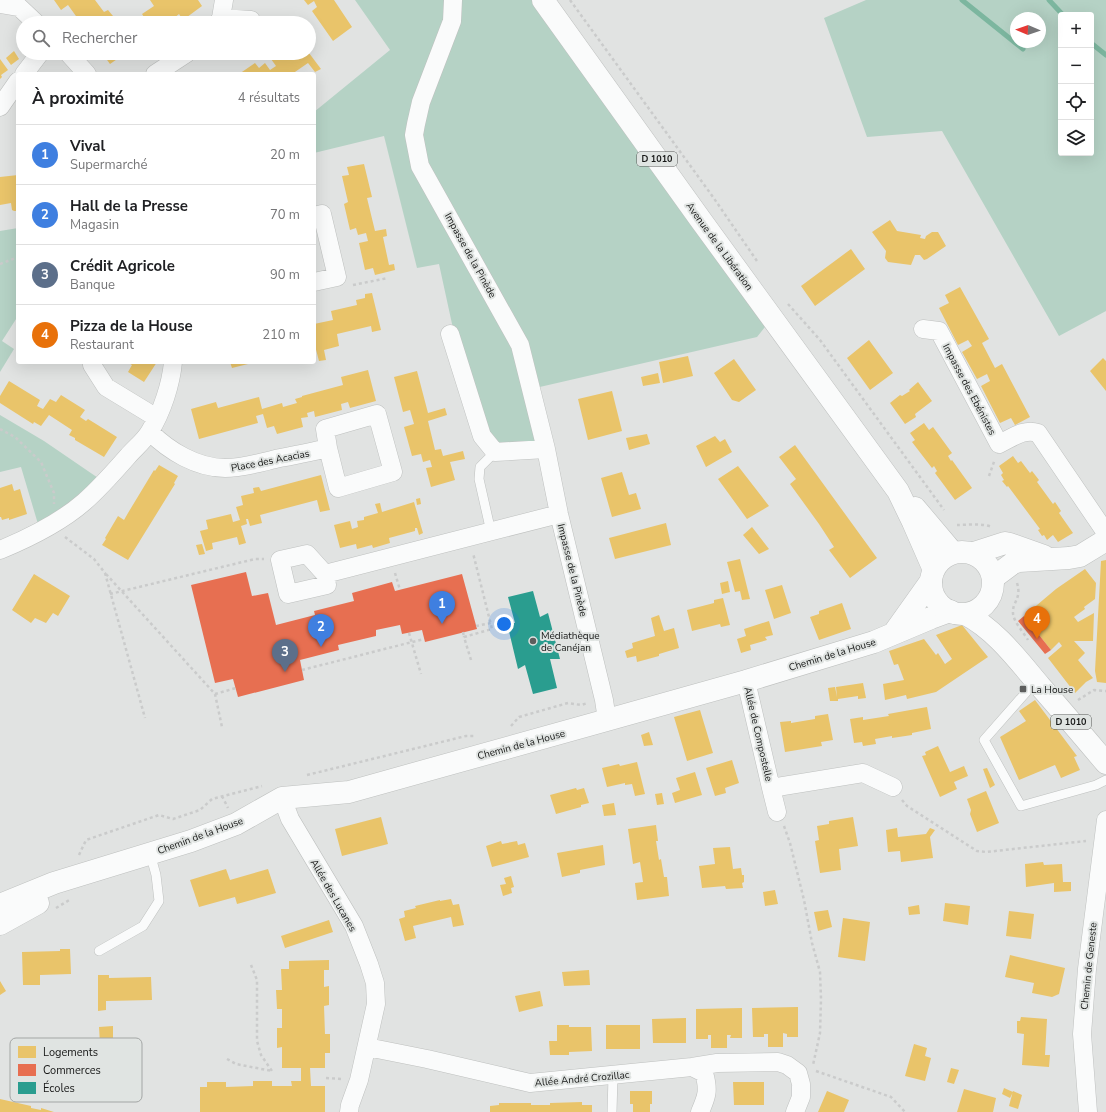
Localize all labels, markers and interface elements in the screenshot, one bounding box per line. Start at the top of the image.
north arrow [1010,12,1046,48]
map controls [1058,12,1094,156]
button: + [1058,12,1094,48]
search box [16,16,316,60]
icon: search [30,27,52,49]
text: Rechercher [62,28,137,48]
button: − [1058,48,1094,84]
button: locate [1058,84,1094,120]
text: À proximité [32,87,124,110]
text: 4 résultats [238,89,300,107]
button: layers [1058,120,1094,156]
text: Vival [70,136,105,156]
text: 1 [41,146,49,164]
text: 20 m [270,146,300,164]
road number: D 1010 [637,152,677,166]
text: Supermarché [70,156,147,174]
text: Hall de la Presse [70,196,188,216]
street label: Avenue de la Libération [682,200,756,294]
text: 2 [41,206,49,224]
text: 70 m [270,206,300,224]
street label: Impasse de la Pinède [441,210,499,300]
text: Magasin [70,216,119,234]
text: Crédit Agricole [70,256,175,276]
text: 3 [41,266,49,284]
text: 90 m [270,266,300,284]
text: Banque [70,276,115,294]
text: Pizza de la House [70,316,193,336]
text: 4 [41,326,49,344]
text: 210 m [262,326,300,344]
text: Restaurant [70,336,134,354]
street label: Impasse des Ebénistes [939,341,999,438]
street label: Place des Acacias [230,446,311,475]
street label: Impasse de la Pinède [554,522,590,618]
pin: 1 [429,591,455,624]
pin: 4 [1024,606,1050,639]
pin: 2 [308,614,334,647]
your location [494,614,514,634]
place label: Médiathèque de Canéjan [541,629,600,655]
street label: Chemin de la House [787,635,878,675]
marker: Médiathèque de Canéjan [528,636,538,646]
pin: 3 [272,639,298,672]
place label: La House [1031,683,1073,697]
marker: La House [1018,684,1028,694]
street label: Allée de Compostelle [740,686,776,783]
road number: D 1010 [1051,715,1091,729]
street label: Chemin de la House [476,727,567,763]
street label: Chemin de la House [156,814,245,858]
street label: Allée des Lucanes [307,857,360,934]
street label: Chemin de Geneste [1077,922,1101,1010]
legend [10,1038,142,1102]
text: Logements [43,1045,98,1060]
text: Commerces [43,1063,101,1078]
street label: Allée André Crozillac [534,1068,630,1090]
text: Écoles [43,1080,75,1096]

